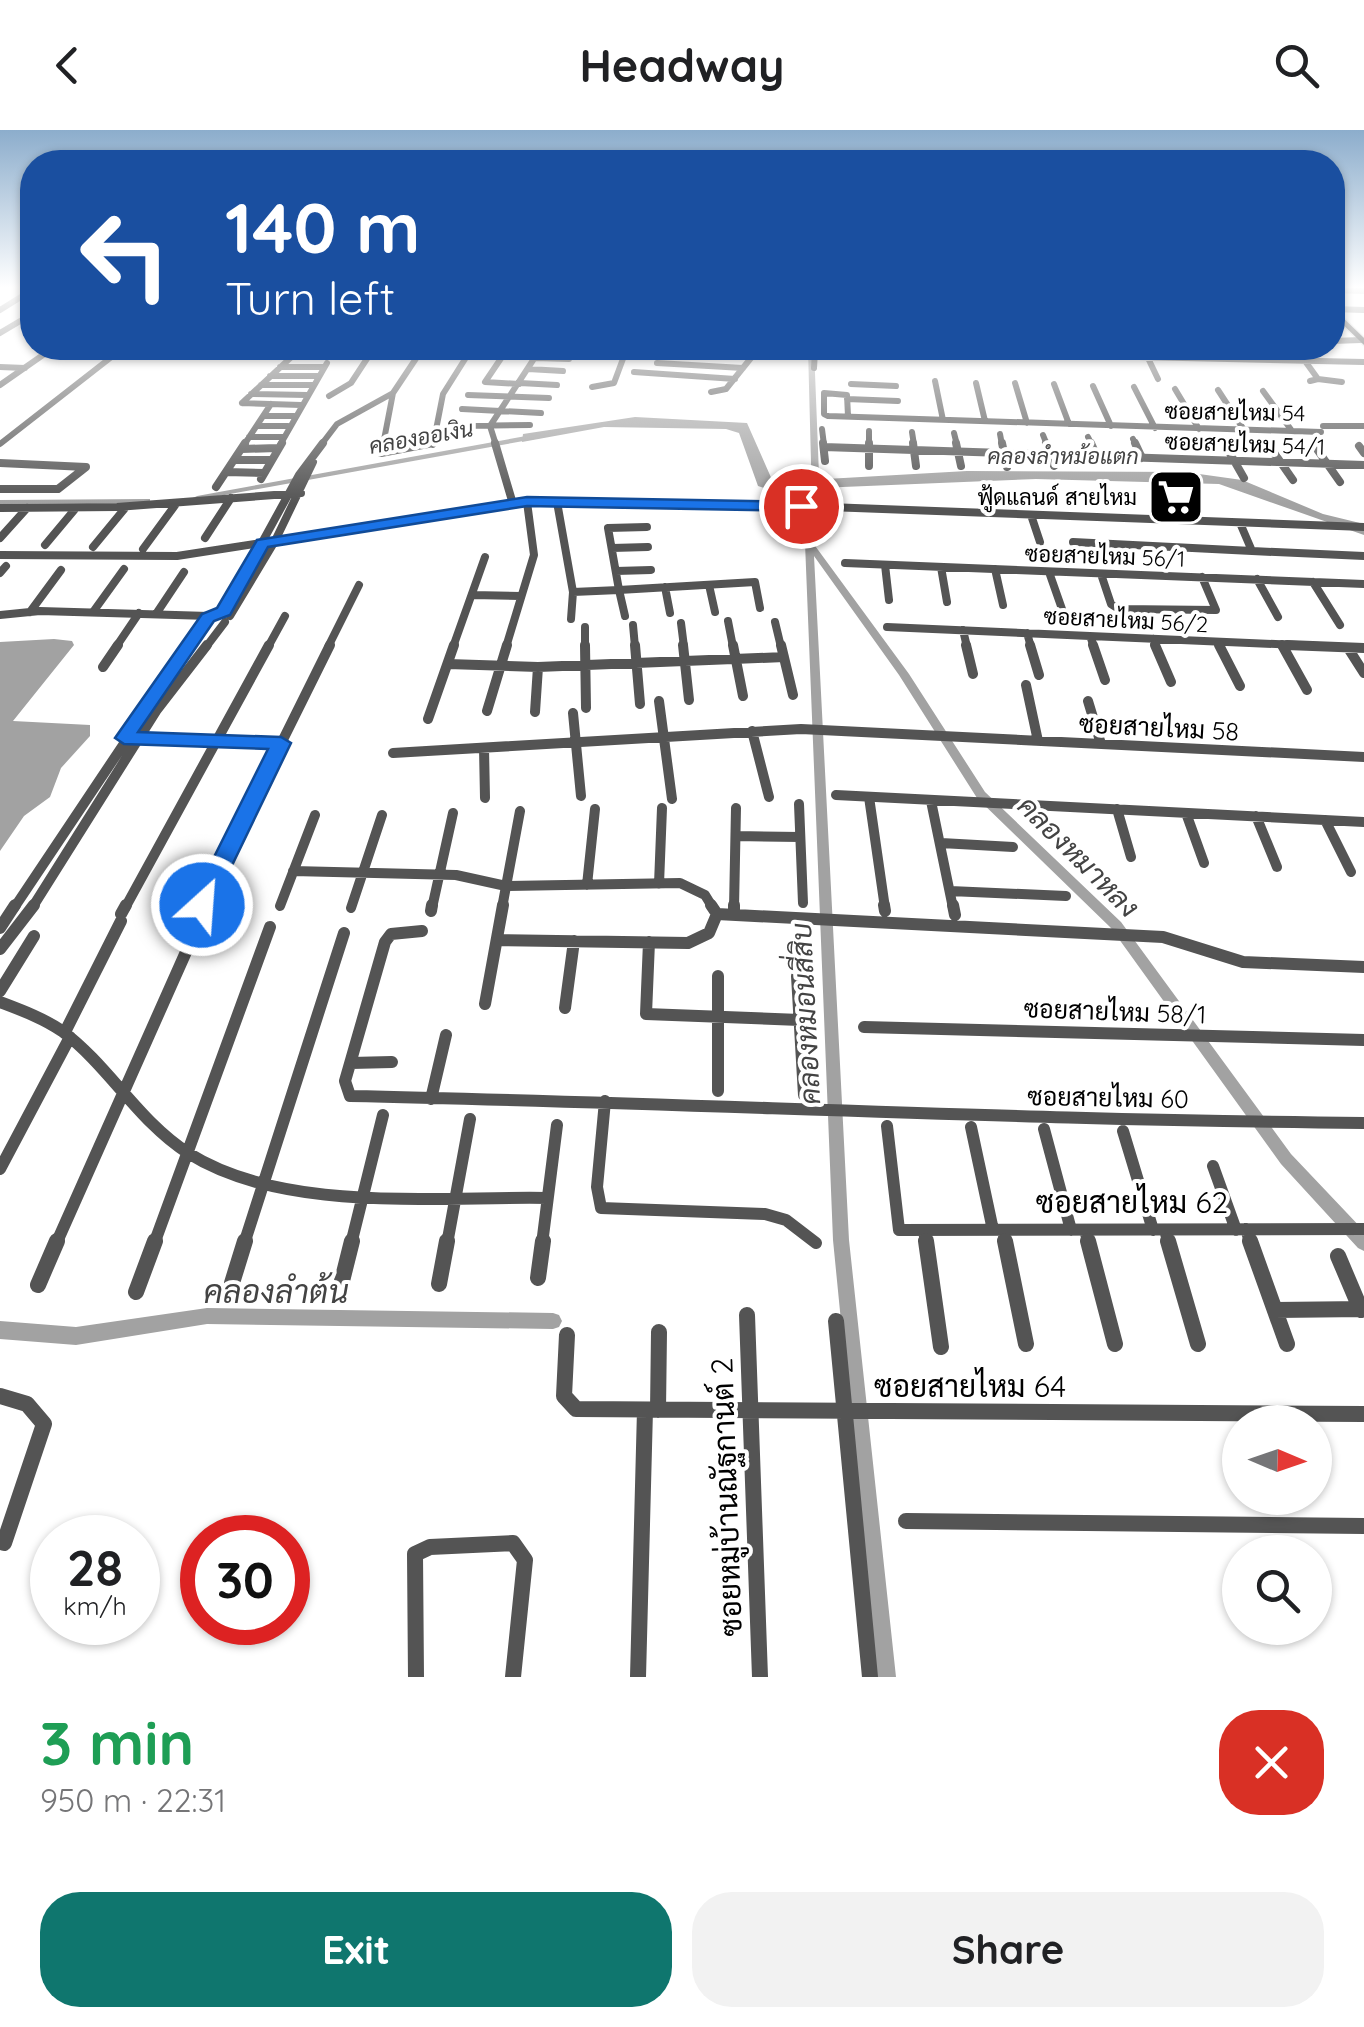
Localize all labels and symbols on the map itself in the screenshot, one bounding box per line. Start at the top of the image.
street label: ซอยสายไหม 54 [1164,397,1306,427]
water label: คลองออเงิน [367,414,475,460]
street label: ซอยสายไหม 54/1 [1164,427,1326,461]
water label: คลองลำหม้อแตก [987,442,1139,470]
pin [759,464,844,549]
supermarket icon: ฟู้ดแลนด์ สายไหม [1146,467,1206,527]
place label: ฟู้ดแลนด์ สายไหม [977,483,1137,513]
street label: ซอยสายไหม 56/1 [1024,539,1186,573]
street label: ซอยสายไหม 56/2 [1043,602,1209,638]
street label: ซอยสายไหม 58 [1078,707,1240,747]
water label: คลองหมาหลง [1011,788,1147,924]
position arrow [150,853,254,957]
water label: คลองหมอนสี่สิบ [777,922,827,1106]
street label: ซอยสายไหม 58/1 [1023,992,1207,1030]
street label: ซอยสายไหม 60 [1027,1080,1189,1114]
street label: ซอยสายไหม 62 [1036,1183,1228,1221]
water label: คลองลำต้น [203,1271,349,1311]
street label: ซอยหมู่บ้านณัฐกานต์ 2 [701,1357,752,1637]
street label: ซอยสายไหม 64 [874,1367,1066,1405]
north arrow [1222,1405,1332,1515]
speed limit sign: 30 [180,1515,310,1645]

